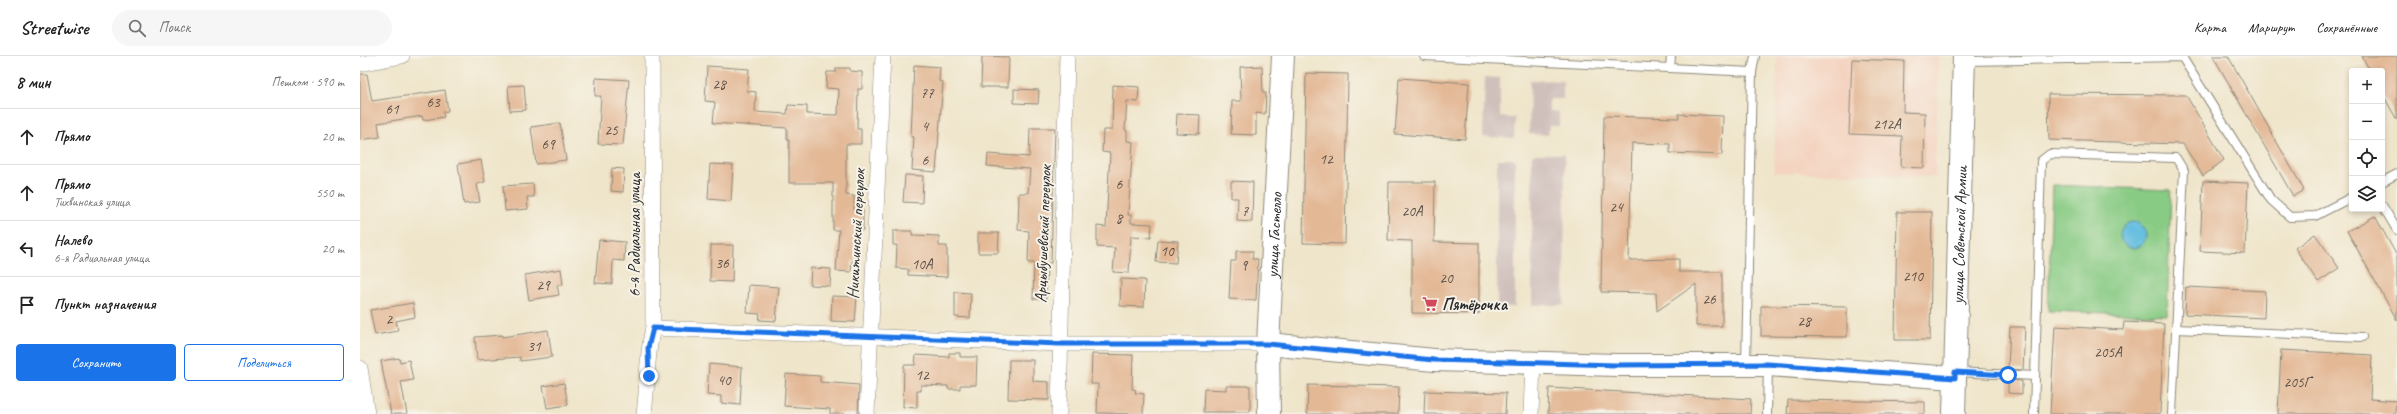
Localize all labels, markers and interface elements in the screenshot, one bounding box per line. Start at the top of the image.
search box [112,10,392,46]
text: Streetwise [20,16,88,40]
icon: search [126,17,148,39]
text: Поиск [158,18,190,37]
text: Карта [2194,19,2226,36]
text: Маршрут [2248,19,2294,36]
text: Сохранённые [2316,19,2377,36]
map controls [2349,68,2385,212]
button: + [2349,68,2385,104]
text: 8 мин [16,72,51,93]
text: Пешком · 590 m [271,74,344,90]
house number: 28 [712,75,727,94]
house number: 77 [920,84,935,103]
house number: 63 [426,93,441,112]
house number: 61 [385,100,400,119]
button: − [2349,104,2385,140]
house number: 212А [1873,115,1902,134]
house number: 4 [922,117,930,136]
house number: 25 [604,121,619,140]
icon: ahead [16,126,38,148]
text: Прямо [54,127,90,146]
text: 20 m [322,129,344,145]
house number: 69 [541,135,556,154]
button: locate [2349,140,2385,176]
house number: 12 [1319,150,1334,169]
house number: 6 [922,151,930,170]
street label: Арцыбушевский переулок [1030,163,1056,303]
street label: улица Советской Армии [1947,164,1971,305]
street label: Никитинский переулок [842,167,870,299]
street label: 6-я Радиальная улица [624,171,645,297]
text: Прямо [54,175,90,194]
house number: 6 [1116,175,1124,194]
button: layers [2349,176,2385,212]
icon: ahead [16,182,38,204]
text: 550 m [316,185,344,201]
street label: улица Гастелло [1261,191,1286,279]
text: Тихвинская улица [54,194,130,210]
house number: 24 [1609,198,1624,217]
house number: 7 [1242,202,1250,221]
house number: 20А [1401,202,1424,221]
house number: 8 [1116,209,1124,228]
text: Налево [54,231,92,250]
icon: left [16,238,38,260]
text: 20 m [322,241,344,257]
house number: 10 [1160,242,1175,261]
text: 6-я Радиальная улица [54,250,149,266]
house number: 36 [715,254,730,273]
house number: 10А [911,255,934,274]
house number: 9 [1241,256,1249,275]
house number: 210 [1903,267,1924,286]
house number: 20 [1439,269,1454,288]
house number: 29 [536,276,551,295]
house number: 26 [1702,290,1717,309]
icon: arrive [16,294,38,316]
place label: Пятёрочка [1442,294,1509,315]
text: Пункт назначения [54,295,156,314]
supermarket icon: Пятёрочка [1421,295,1439,313]
house number: 2 [386,310,394,329]
house number: 28 [1797,312,1812,331]
house number: 31 [527,337,542,356]
house number: 205А [2094,343,2123,362]
button: Сохранить [16,344,176,381]
button: Поделиться [184,344,344,381]
house number: 12 [915,366,930,385]
route start [1999,366,2017,384]
route end [640,367,658,385]
house number: 40 [717,371,732,390]
house number: 205Г [2283,373,2314,392]

